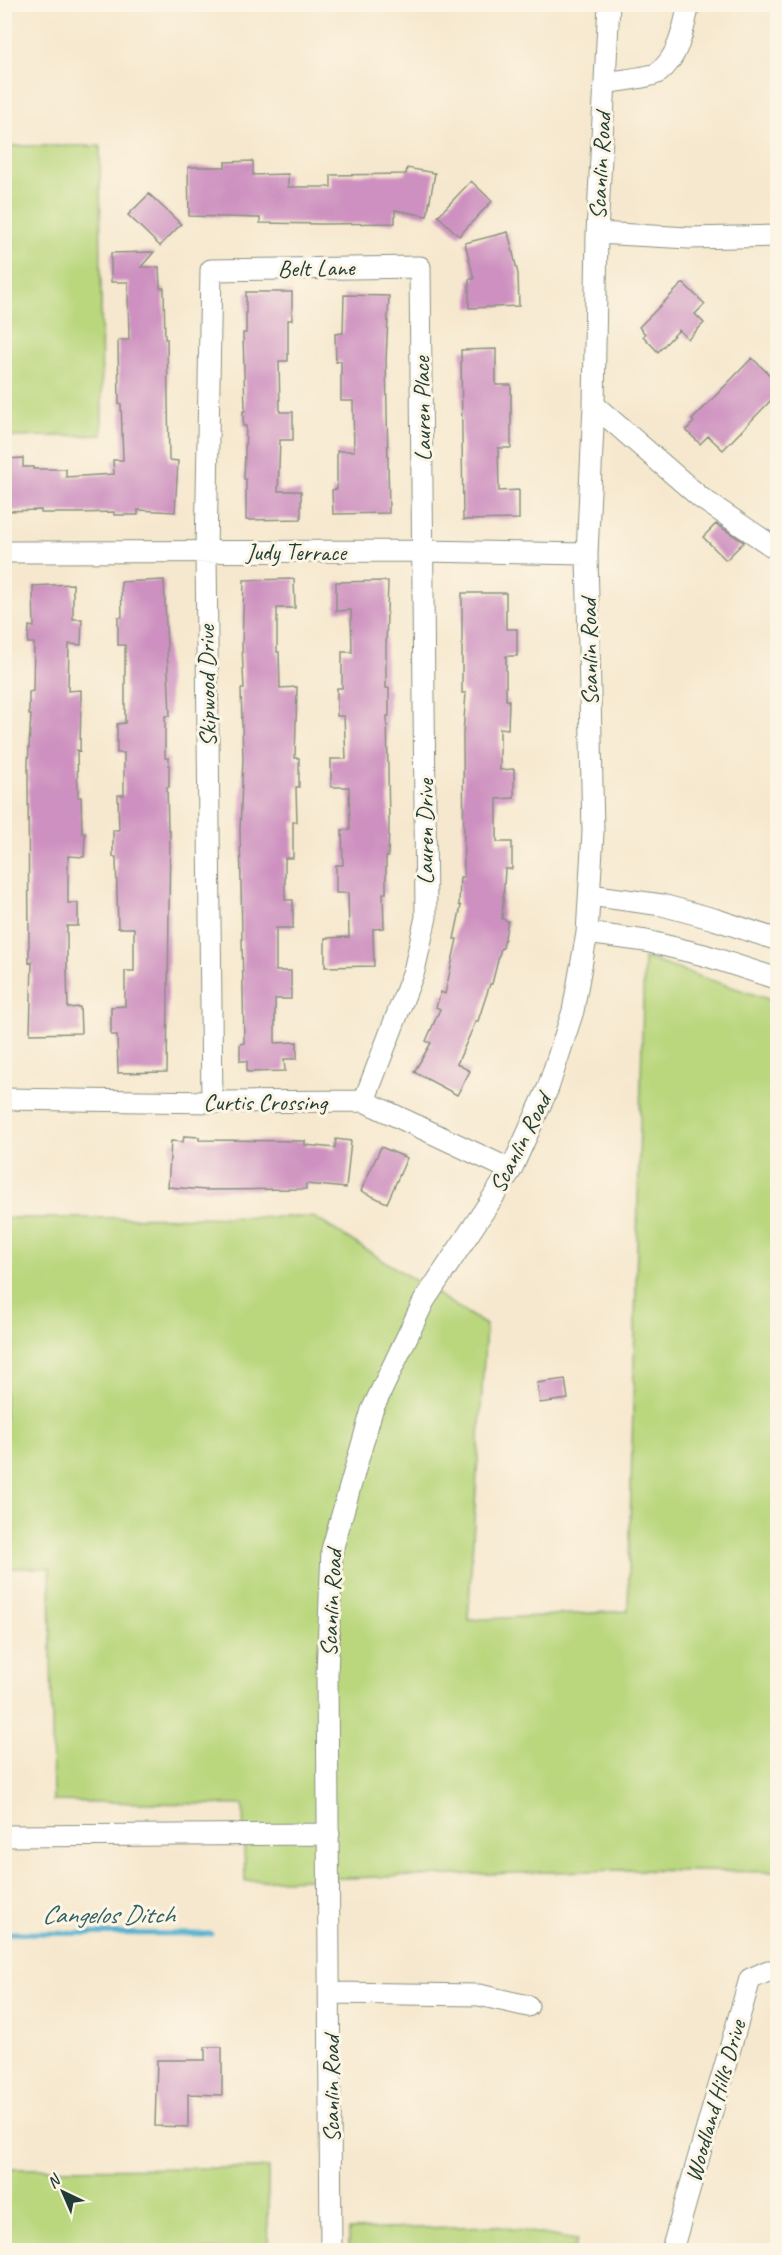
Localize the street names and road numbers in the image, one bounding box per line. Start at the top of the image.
street label: Scanlin Road [582,108,618,220]
street label: Belt Lane [277,252,357,284]
street label: Lauren Place [406,354,438,462]
street label: Judy Terrace [245,537,348,567]
street label: Scanlin Road [573,595,605,706]
street label: Skipwood Drive [191,623,223,747]
street label: Lauren Drive [410,777,440,885]
street label: Scanlin Road [482,1085,559,1198]
street label: Curtis Crossing [203,1087,329,1117]
street label: Scanlin Road [313,1545,349,1657]
street label: Woodland Hills Drive [678,2015,753,2185]
street label: Scanlin Road [316,2032,346,2143]

